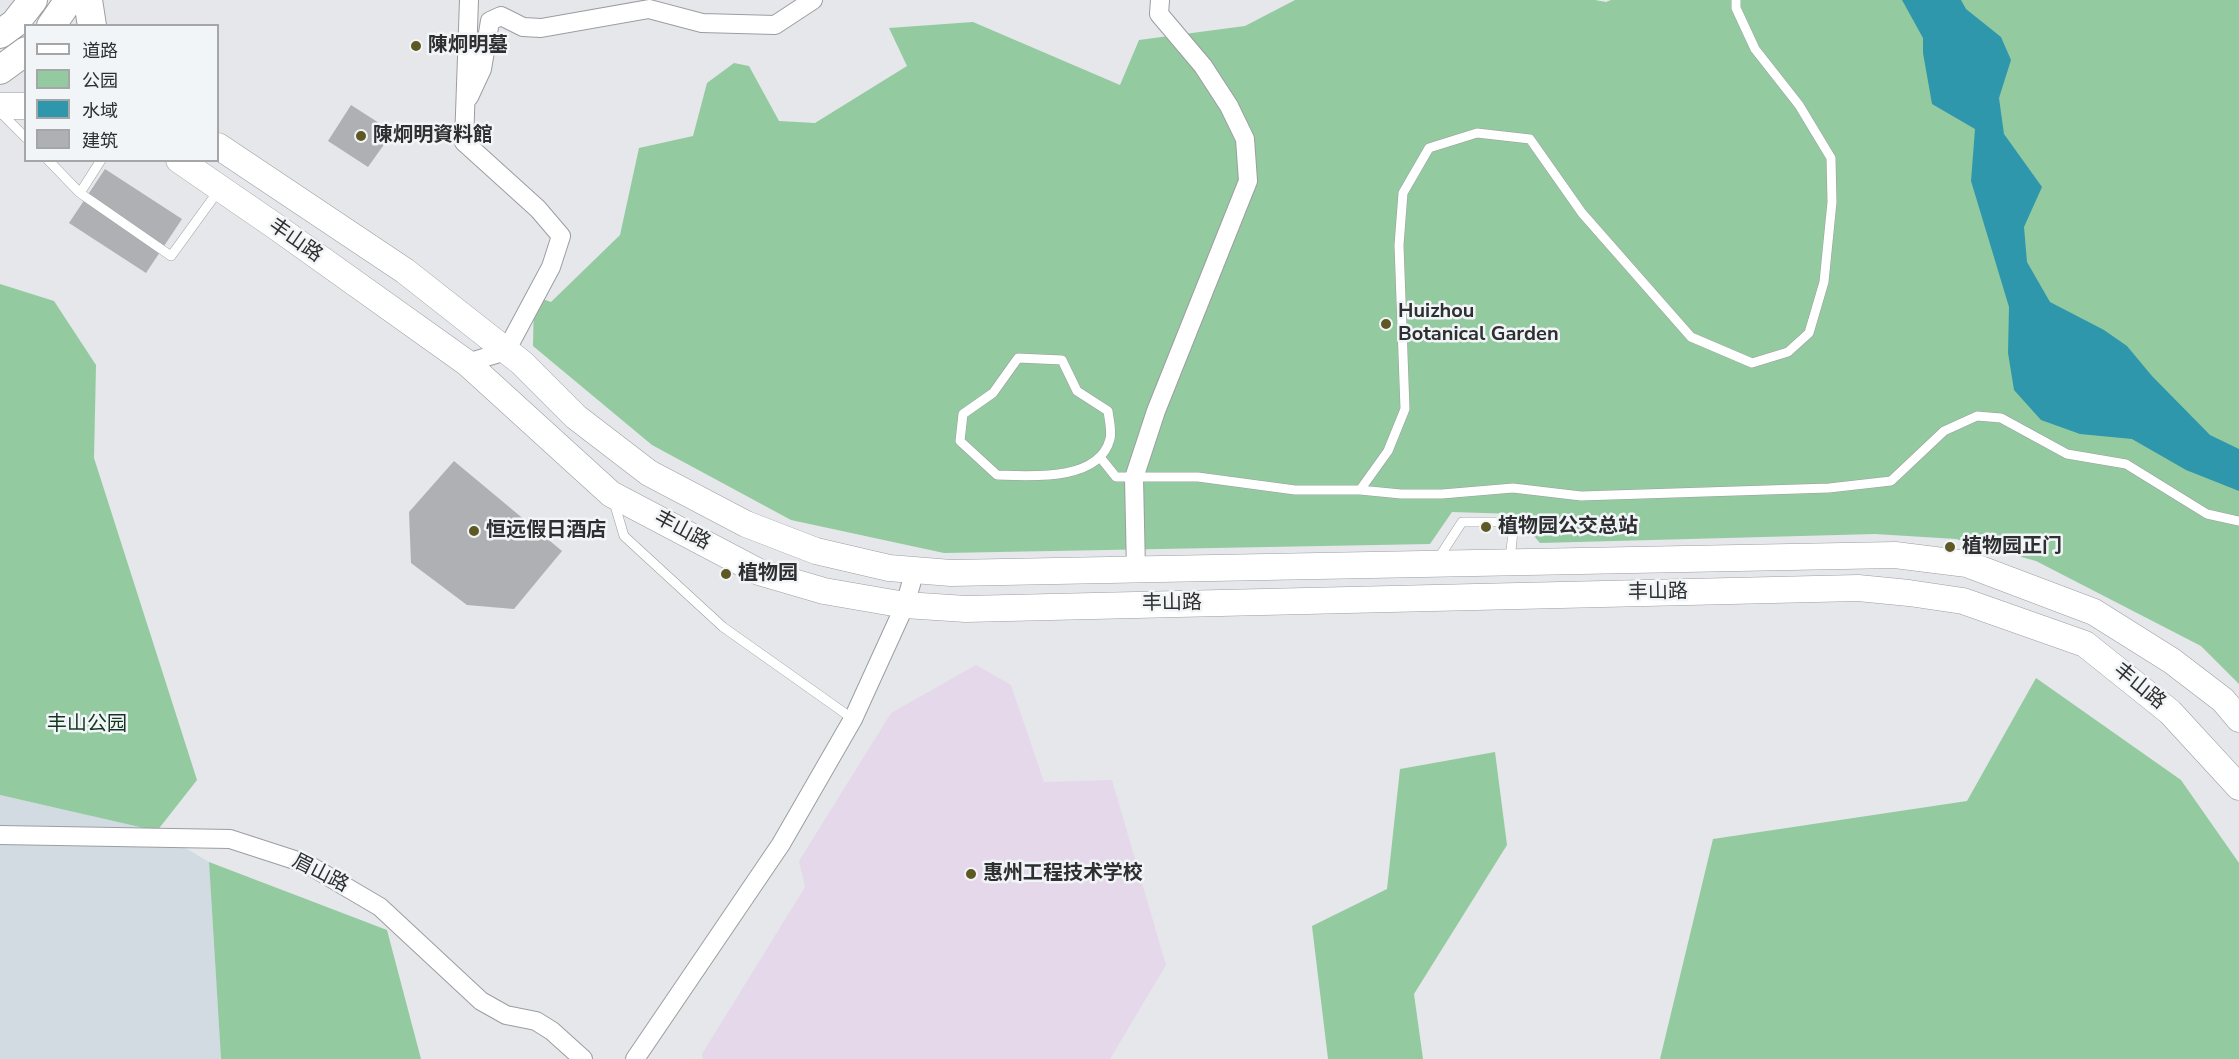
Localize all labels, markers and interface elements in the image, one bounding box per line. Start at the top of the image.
legend [24,24,219,162]
place label: 陳炯明墓 [428,34,508,58]
text: 道路 [82,39,118,63]
marker: 陳炯明墓 [409,39,423,53]
text: 公园 [82,69,118,93]
text: 水域 [82,99,118,123]
place label: 陳炯明資料館 [373,124,493,148]
text: 建筑 [82,129,118,153]
marker: 陳炯明資料館 [354,129,368,143]
street label: 丰山路 [264,214,326,268]
place label: Huizhou Botanical Garden [1398,300,1559,347]
marker: Huizhou Botanical Garden [1379,317,1393,331]
street label: 丰山路 [650,506,714,556]
place label: 植物园公交总站 [1498,515,1638,539]
place label: 恒远假日酒店 [486,519,606,543]
marker: 植物园公交总站 [1479,520,1493,534]
marker: 恒远假日酒店 [467,524,481,538]
place label: 植物园正门 [1962,535,2062,559]
marker: 植物园正门 [1943,540,1957,554]
place label: 植物园 [738,562,798,586]
marker: 植物园 [719,567,733,581]
street label: 丰山路 [1628,580,1688,606]
street label: 丰山路 [1142,591,1202,617]
street label: 丰山路 [2108,659,2170,715]
park label: 丰山公园 [47,713,127,737]
street label: 眉山路 [288,850,352,898]
place label: 惠州工程技术学校 [983,862,1143,886]
marker: 惠州工程技术学校 [964,867,978,881]

